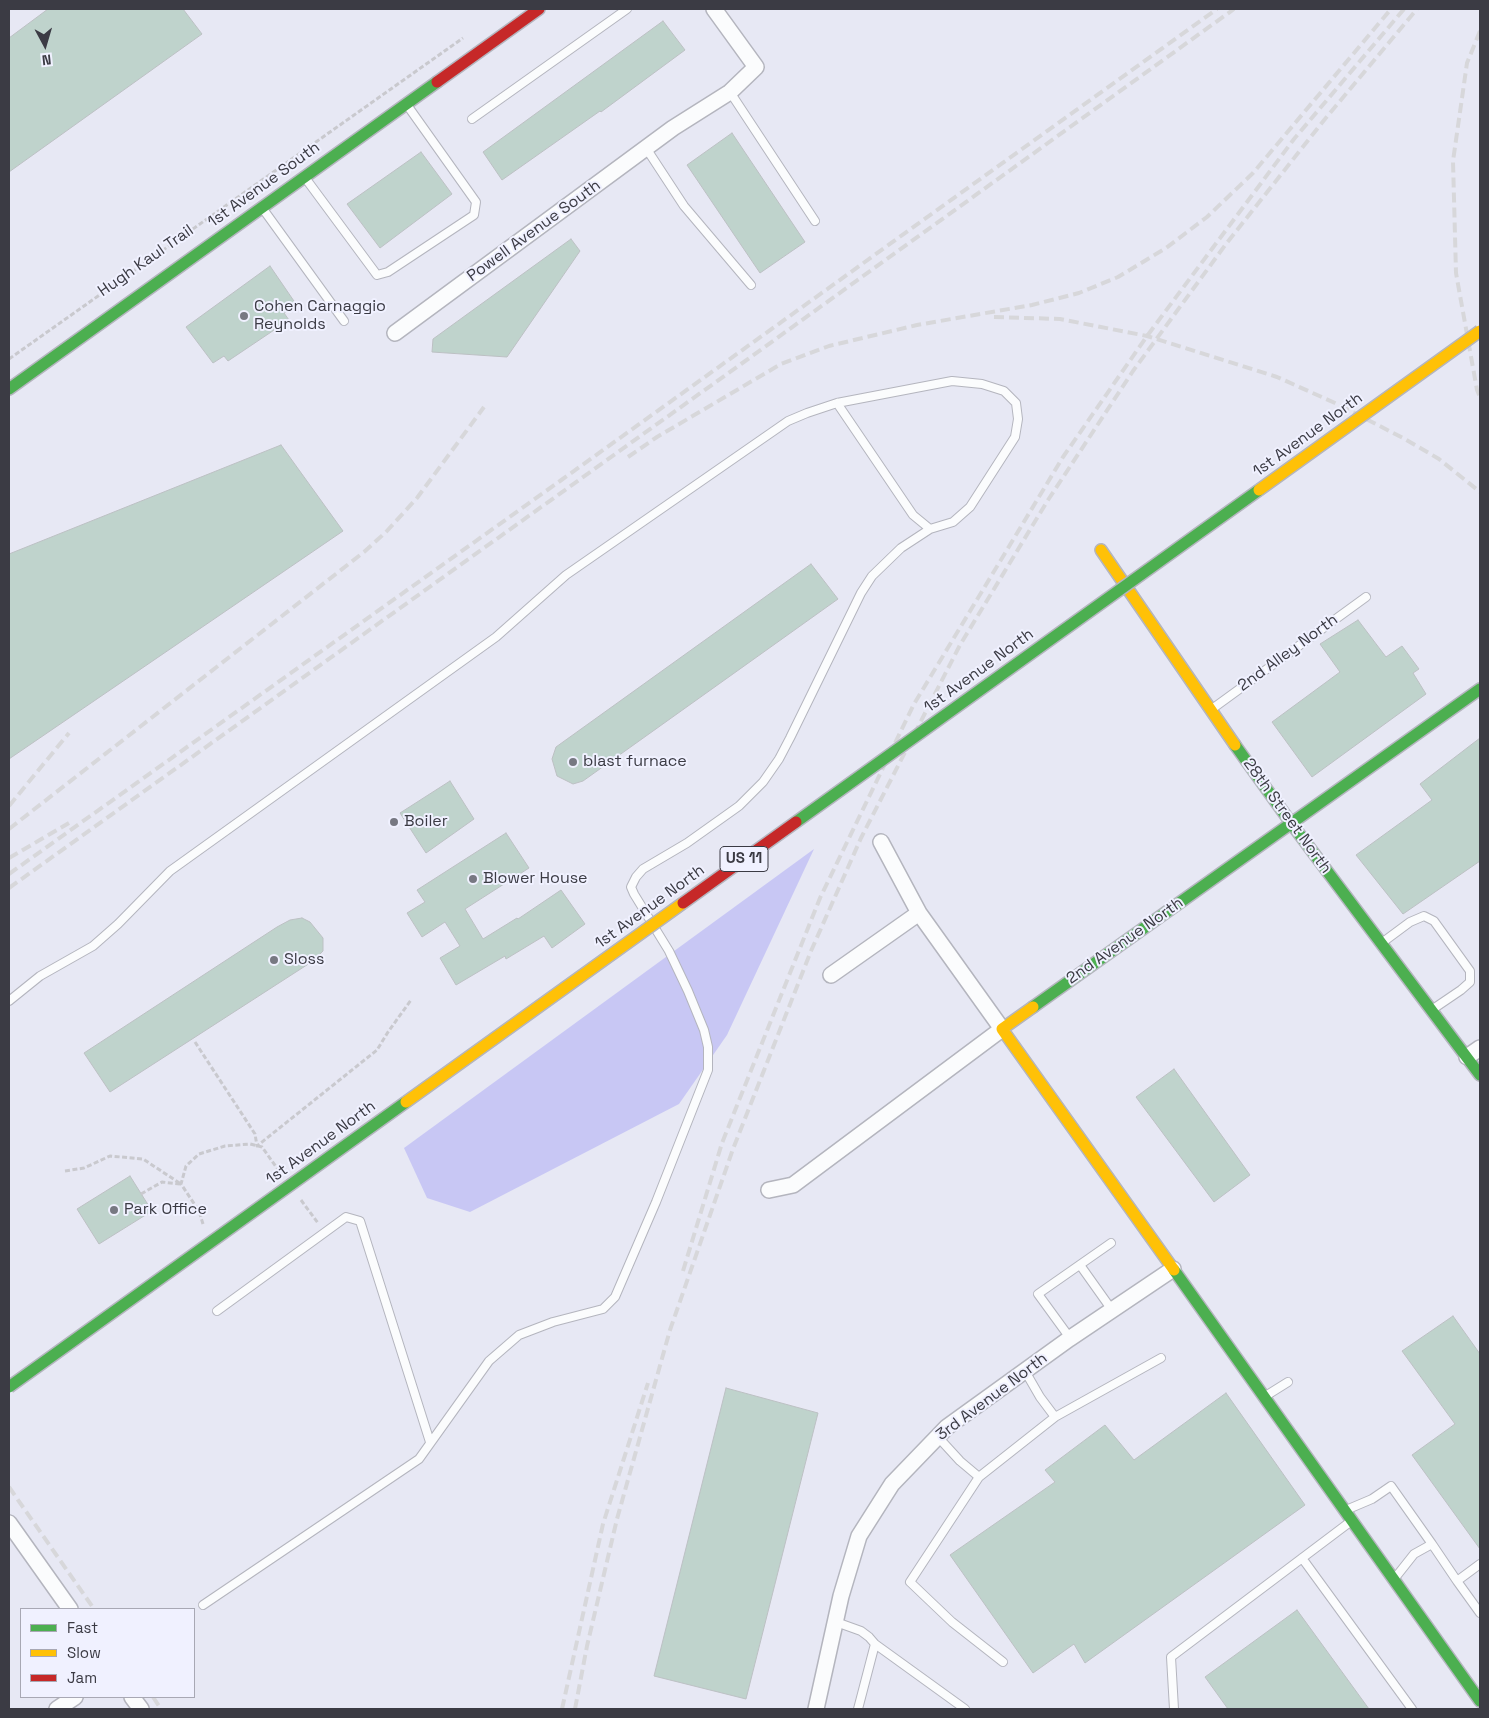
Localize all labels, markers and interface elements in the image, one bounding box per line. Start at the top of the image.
north arrow [20,20,70,70]
text: N [41,50,52,69]
street label: 1st Avenue South [204,138,324,232]
street label: Powell Avenue South [463,176,605,286]
street label: Hugh Kaul Trail [95,221,197,301]
place label: Cohen Carnaggio Reynolds [254,297,386,335]
marker: Cohen Carnaggio Reynolds [238,310,250,322]
street label: 1st Avenue North [1249,389,1367,481]
street label: 2nd Alley North [1234,610,1342,696]
street label: 1st Avenue North [920,625,1038,717]
place label: blast furnace [583,752,687,772]
street label: 28th Street North [1239,755,1335,877]
marker: blast furnace [567,756,579,768]
place label: Boiler [404,812,448,832]
marker: Boiler [388,816,400,828]
road number: US 11 [720,846,768,872]
street label: 1st Avenue North [591,861,709,953]
place label: Blower House [483,869,588,889]
marker: Blower House [467,873,479,885]
street label: 2nd Avenue North [1063,894,1187,988]
place label: Sloss [284,950,324,970]
marker: Sloss [268,954,280,966]
street label: 1st Avenue North [262,1097,380,1189]
place label: Park Office [124,1200,207,1220]
marker: Park Office [108,1204,120,1216]
street label: 3rd Avenue North [933,1349,1051,1445]
legend [20,1608,195,1698]
text: Fast [67,1618,98,1637]
text: Slow [67,1643,101,1662]
text: Jam [67,1668,97,1687]

